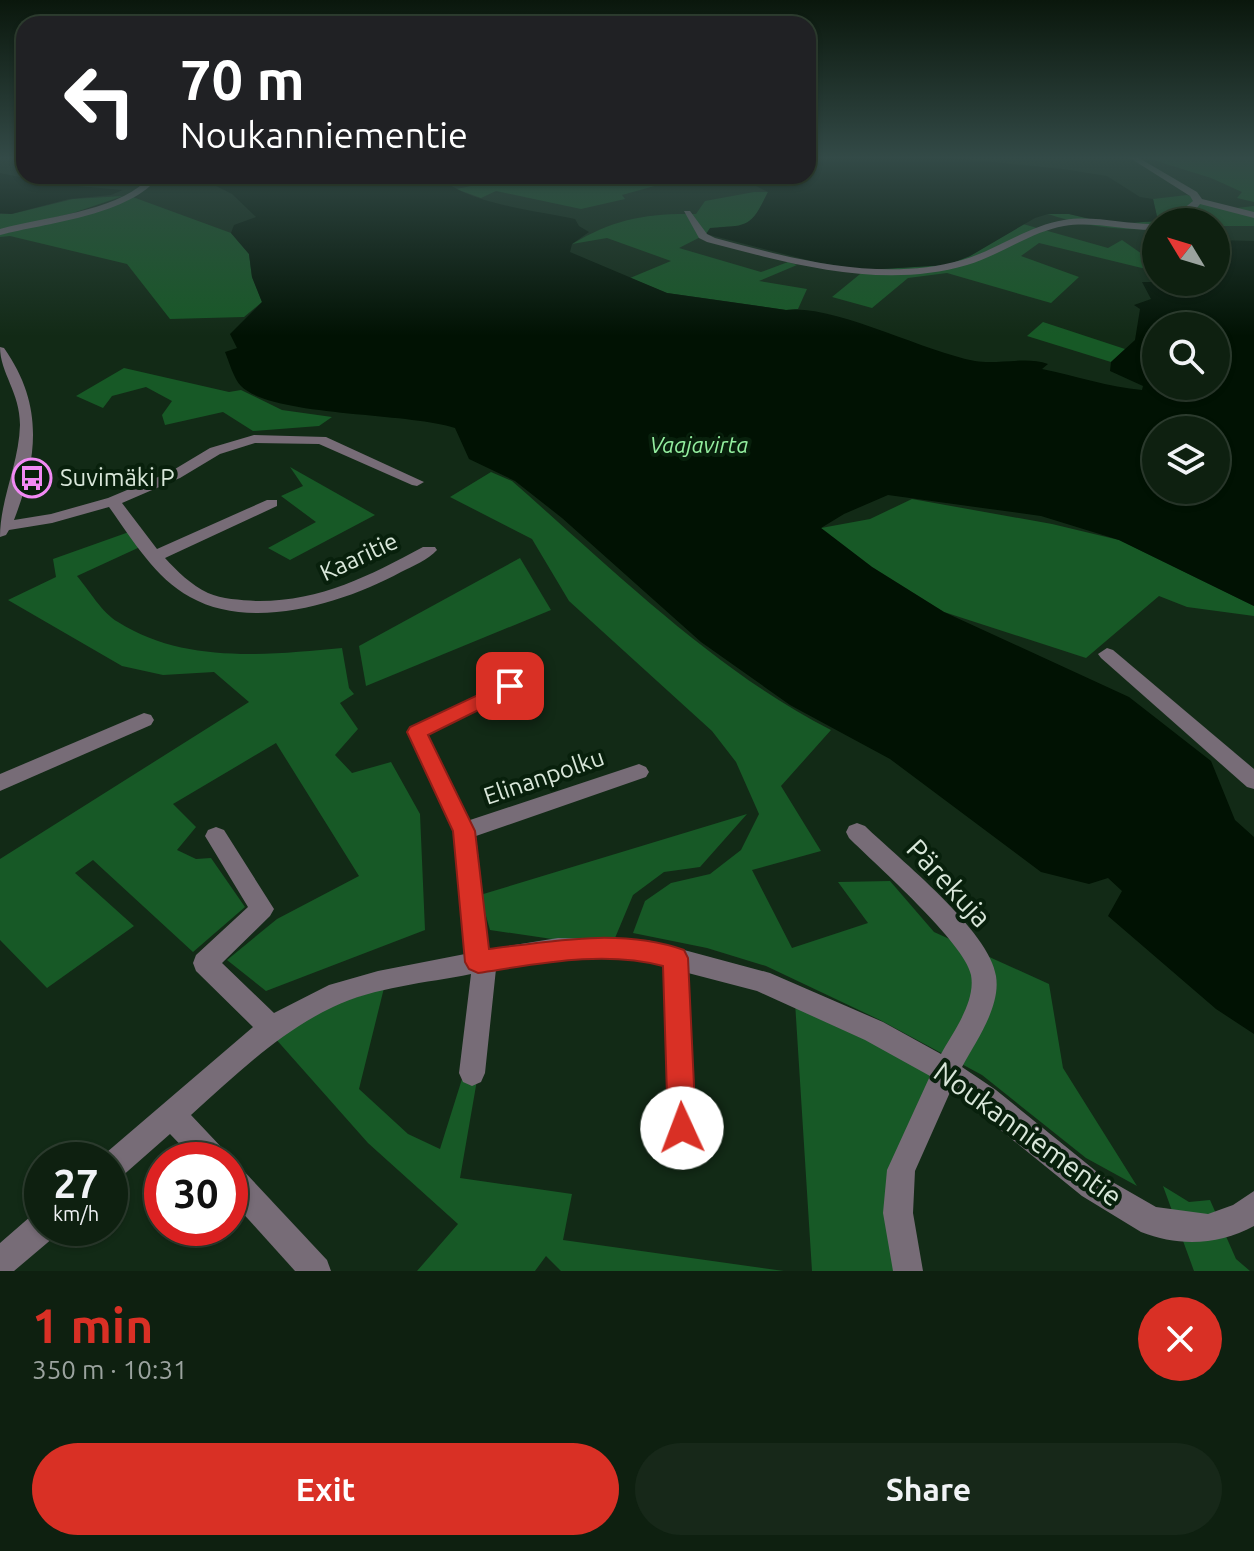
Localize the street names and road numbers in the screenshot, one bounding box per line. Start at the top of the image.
street label: Kaaritie [316,527,402,586]
street label: Elinanpolku [480,743,608,810]
street label: Pärekuja [901,833,998,933]
street label: Noukanniementie [929,1055,1128,1212]

